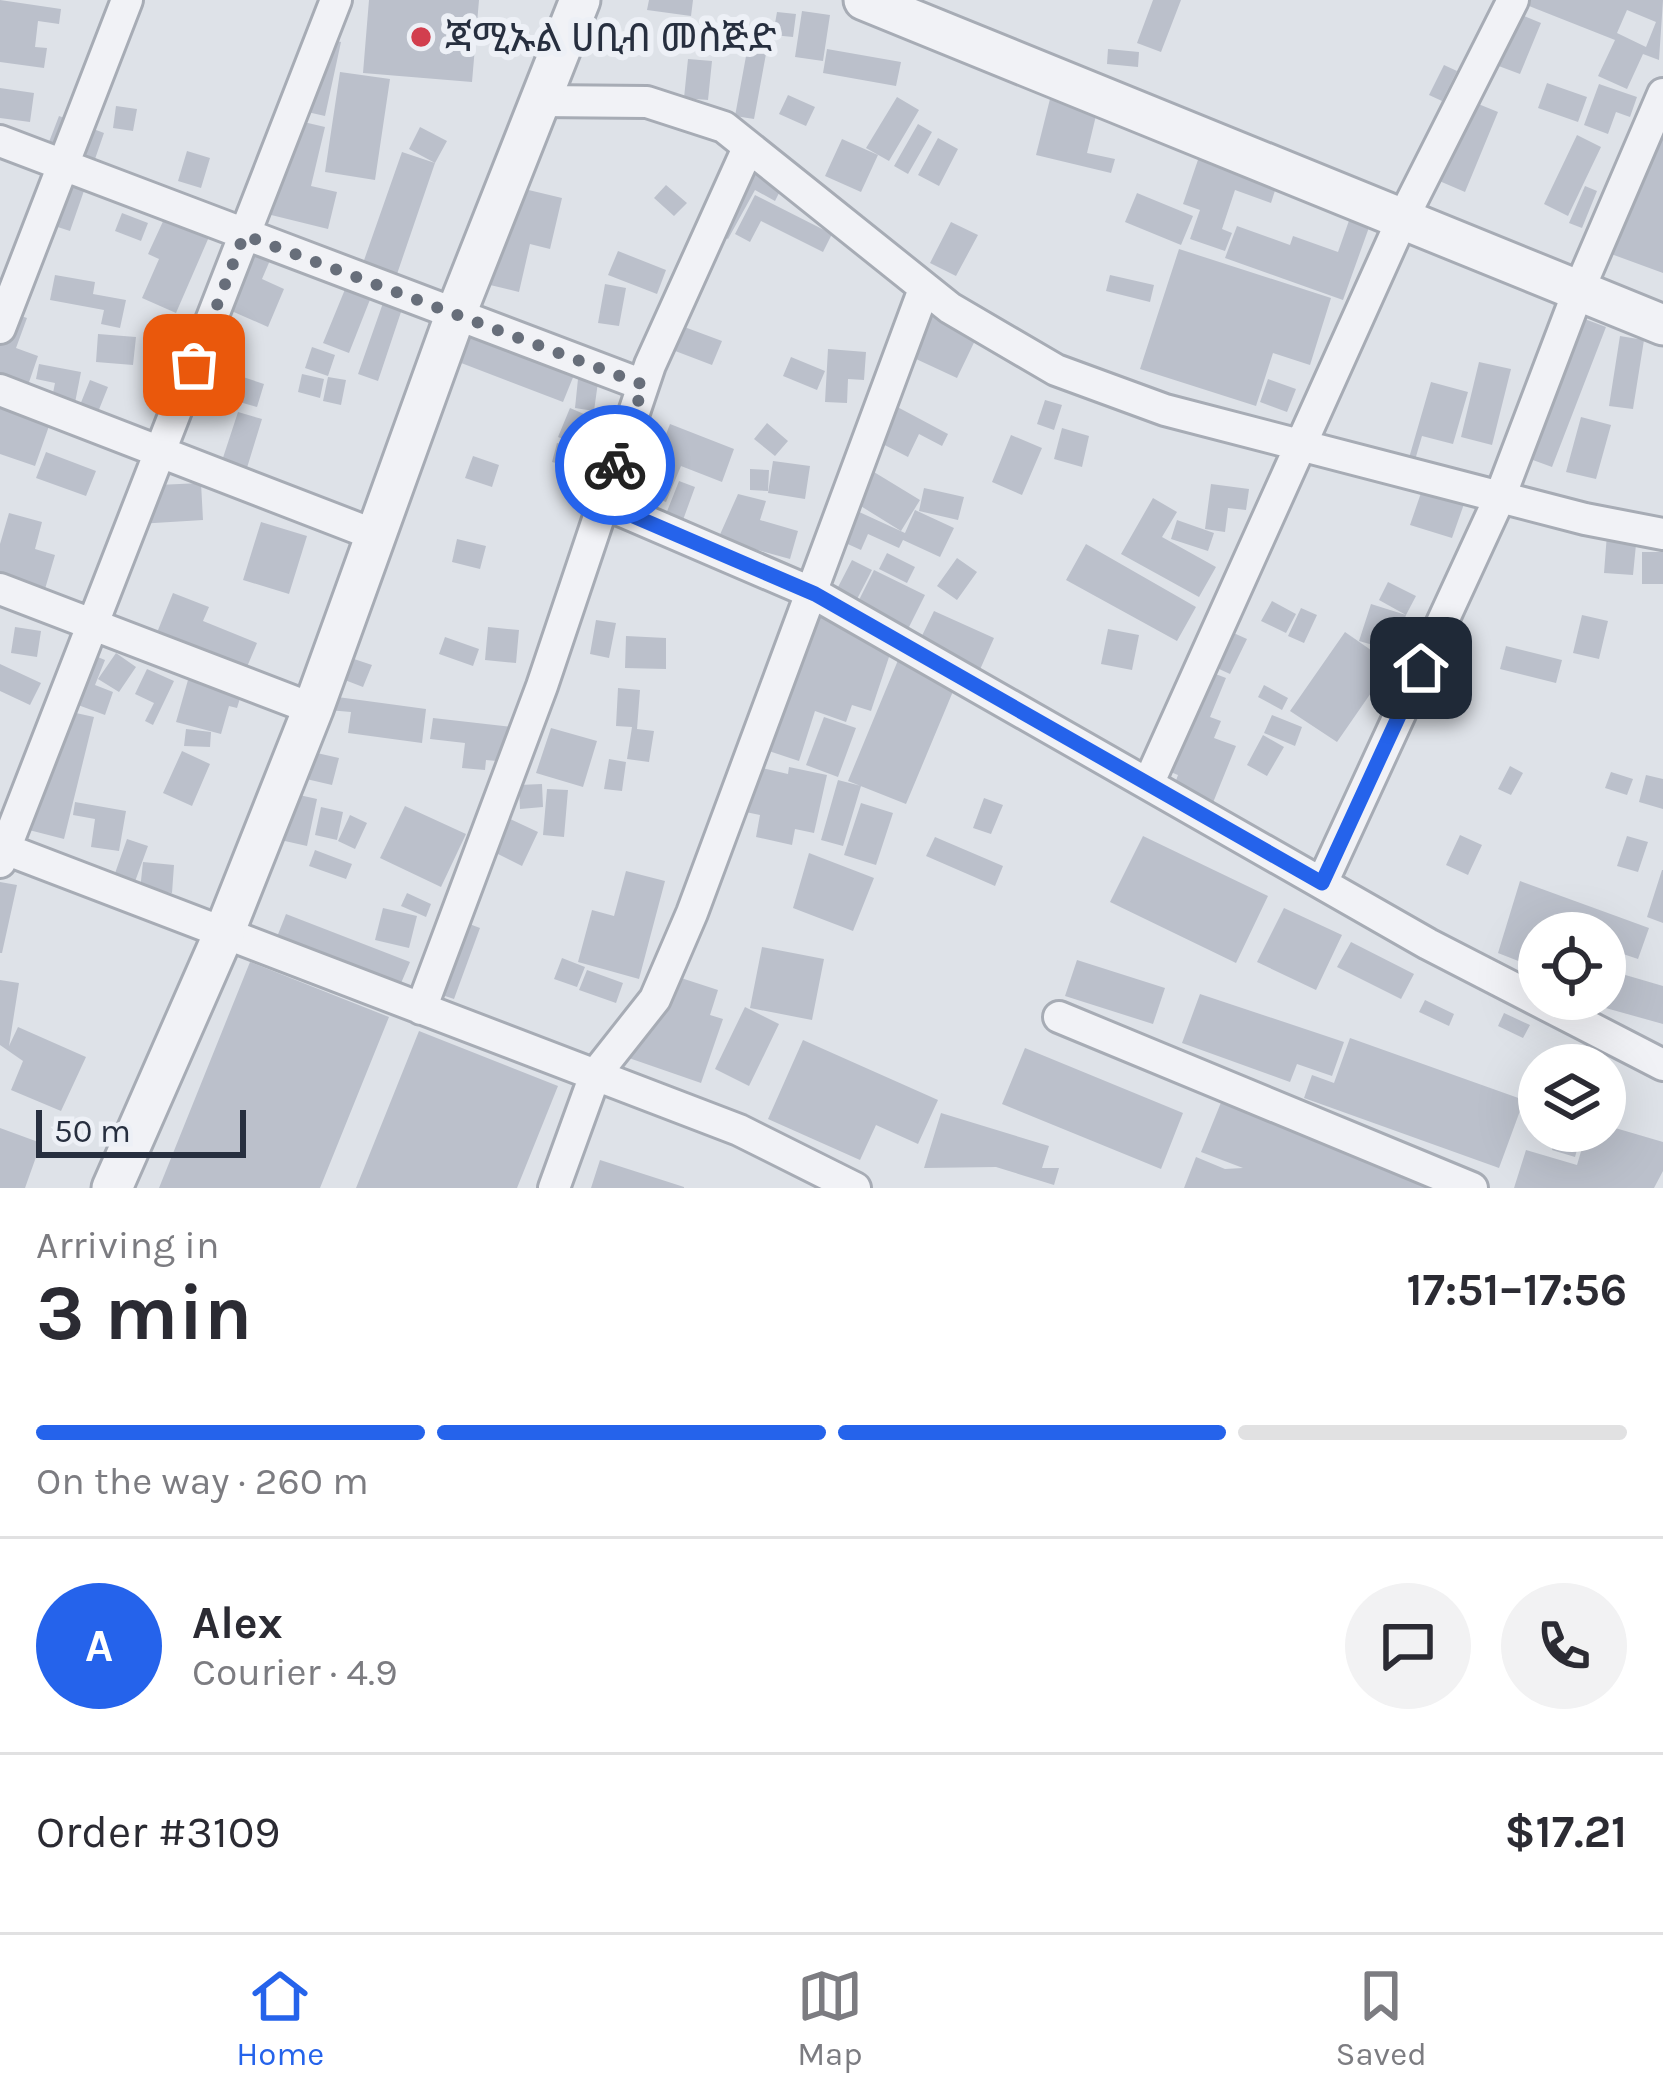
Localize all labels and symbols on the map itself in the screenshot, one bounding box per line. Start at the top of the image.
place label: ጃሚኡል ሀቢብ መስጅድ [445,15,777,61]
marker: ጃሚኡል ሀቢብ መስጅድ [408,24,434,50]
pin [143,314,245,416]
courier [555,405,675,525]
pin [1370,617,1472,719]
scale bar [36,1104,246,1157]

